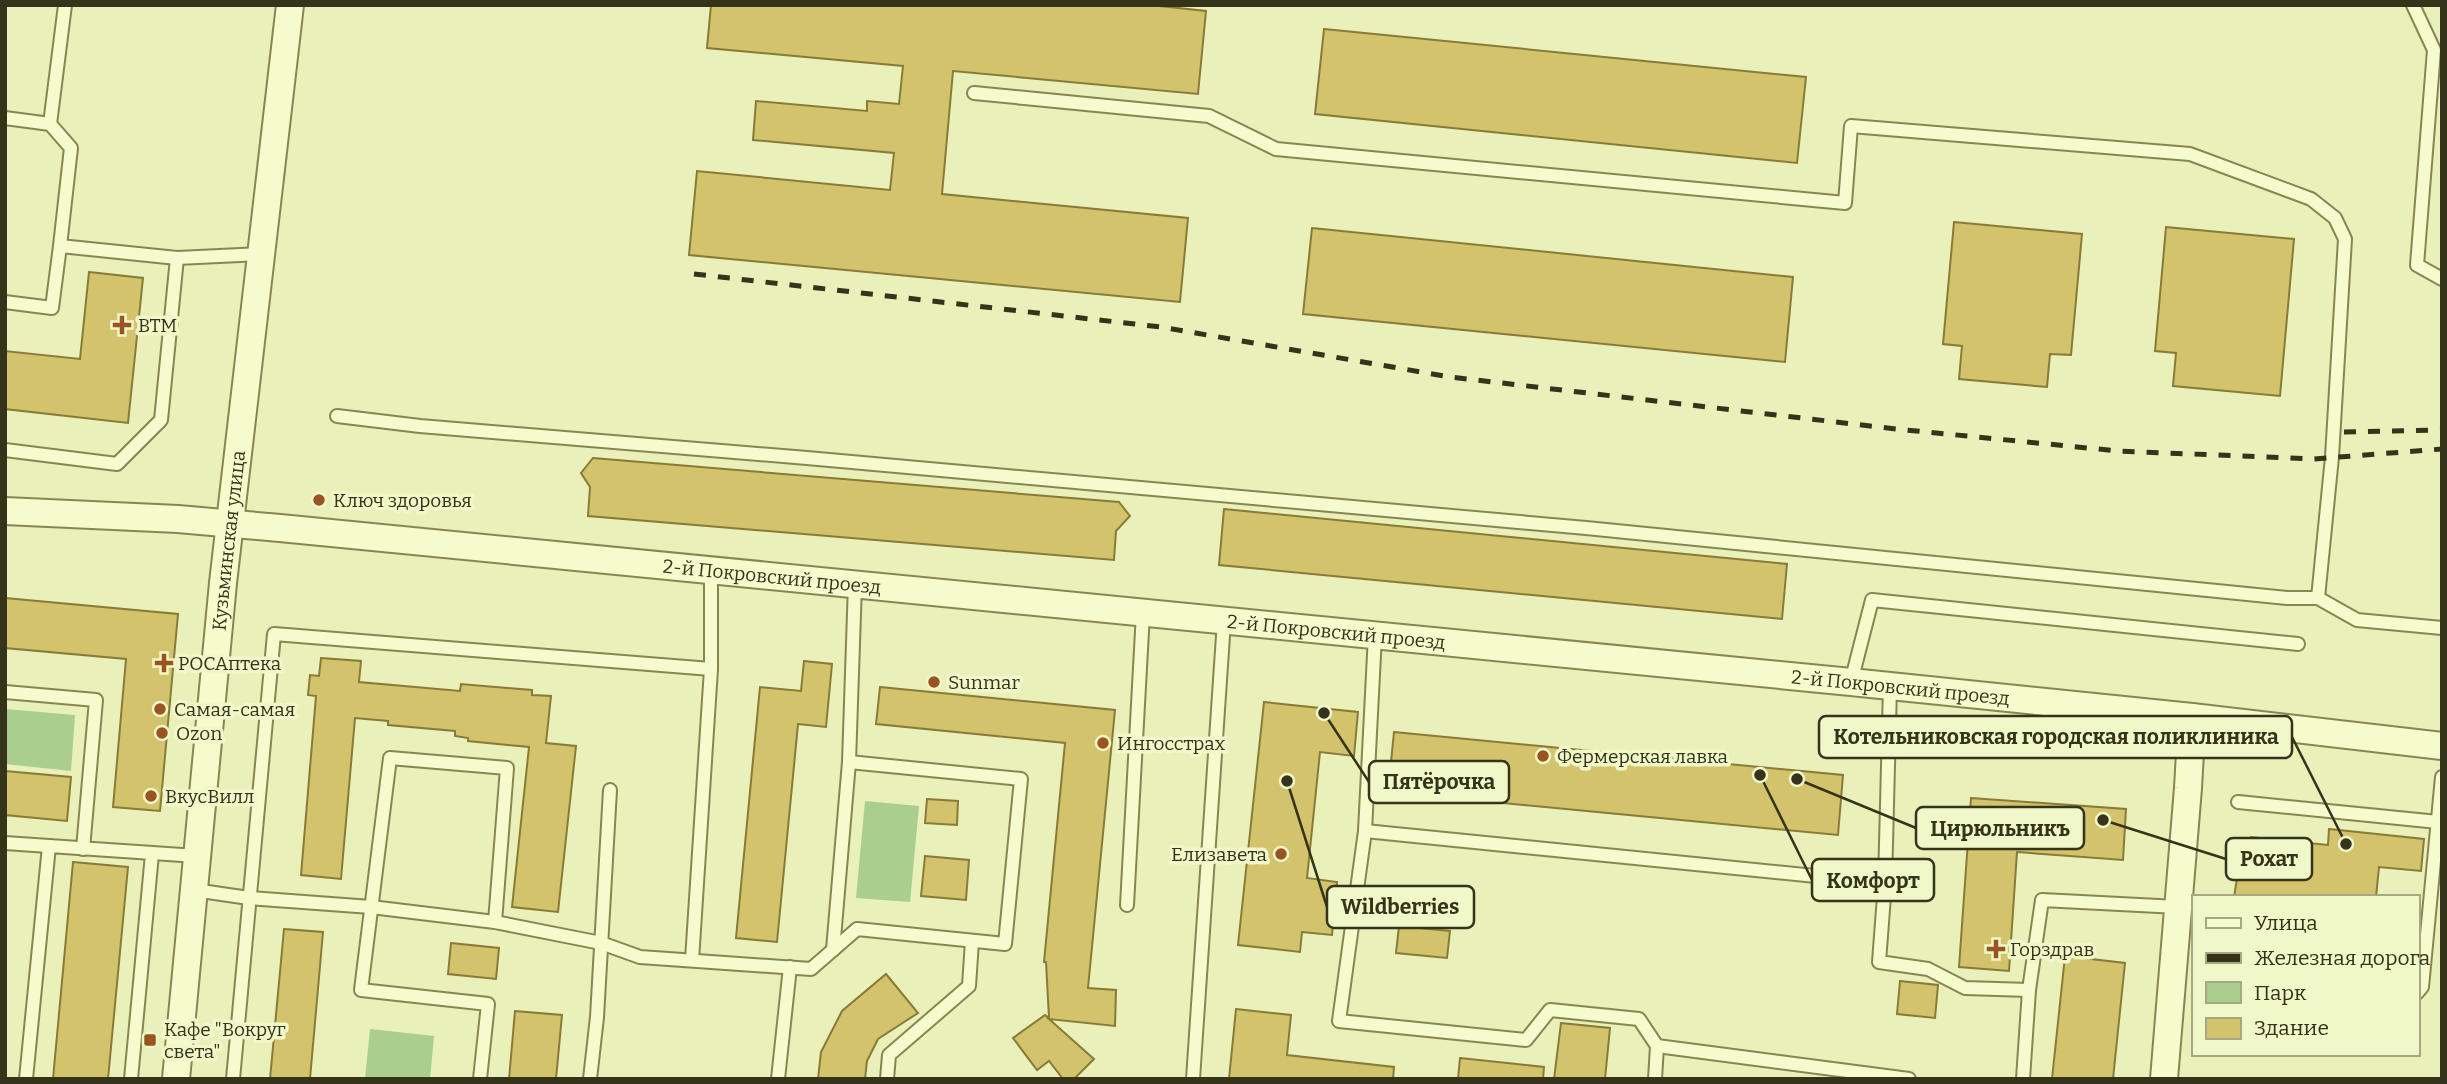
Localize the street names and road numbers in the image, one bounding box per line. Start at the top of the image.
street label: Кузьминская улица [208,449,250,632]
street label: 2-й Покровский проезд [662,555,883,599]
street label: 2-й Покровский проезд [1226,610,1447,654]
street label: 2-й Покровский проезд [1790,665,2011,710]

